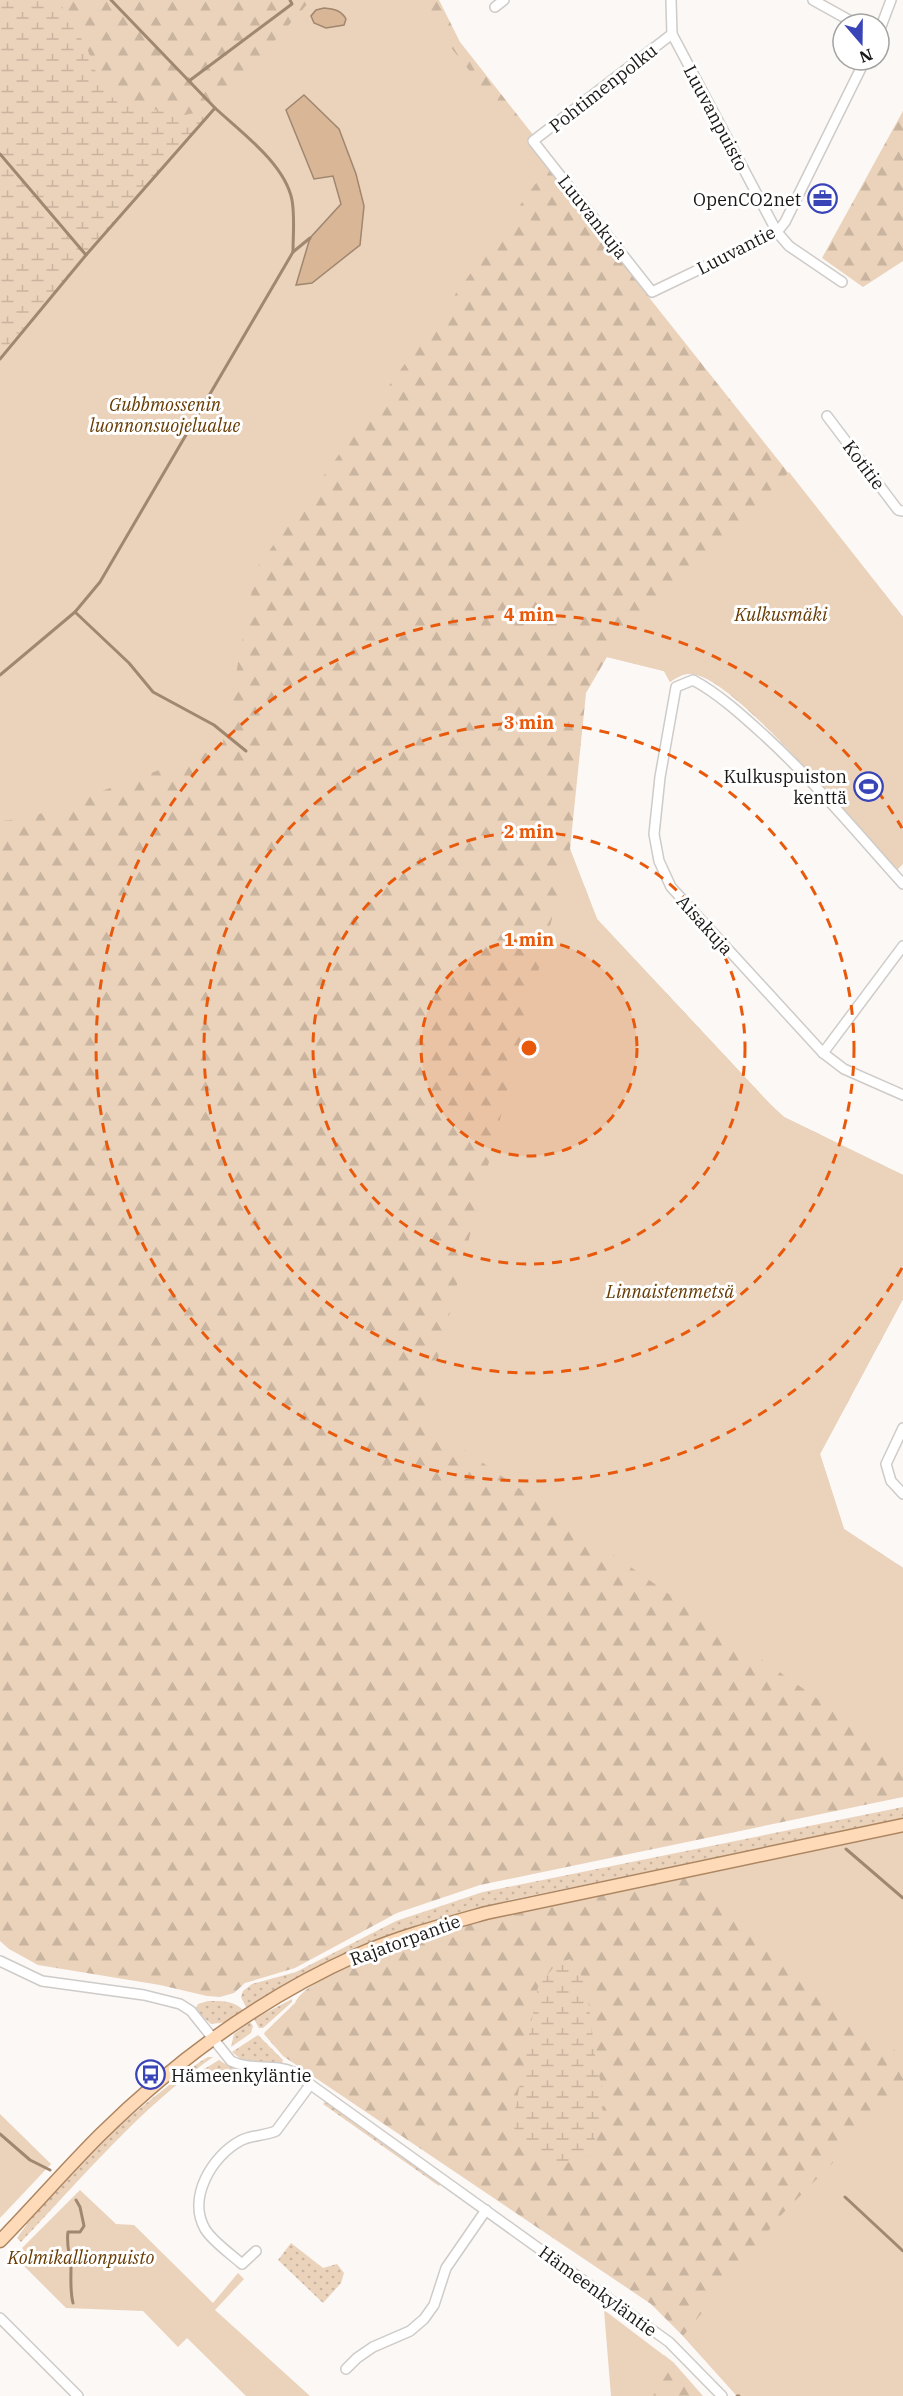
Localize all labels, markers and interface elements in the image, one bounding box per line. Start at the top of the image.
north arrow [831,12,891,72]
street label: Pohtimenpolku [544,39,662,137]
text: N [857,45,875,68]
street label: Luuvanpuisto [678,61,754,175]
street label: Luuvankuja [553,170,633,264]
office icon: OpenCO2net [806,183,838,215]
place label: OpenCO2net [693,188,801,211]
street label: Luuvantie [693,220,779,280]
park label: Gubbmossenin luonnonsuojelualue [90,393,240,437]
street label: Kotitie [838,436,890,494]
text: 4 min [504,603,554,626]
park label: Kulkusmäki [734,603,828,626]
text: 3 min [504,711,554,734]
place label: Kulkuspuiston kenttä [723,765,847,809]
sports icon: Kulkuspuiston kenttä [852,770,884,802]
text: 2 min [504,820,554,843]
street label: Aisakuja [672,890,738,960]
text: 1 min [504,928,554,951]
centre of rings [519,1038,539,1058]
park label: Linnaistenmetsä [605,1280,734,1303]
street label: Rajatorpantie [347,1909,463,1971]
bus stop icon: Hämeenkyläntie [134,2059,166,2091]
place label: Hämeenkyläntie [171,2064,311,2087]
street label: Hämeenkyläntie [534,2240,662,2342]
park label: Kolmikallionpuisto [7,2246,154,2269]

